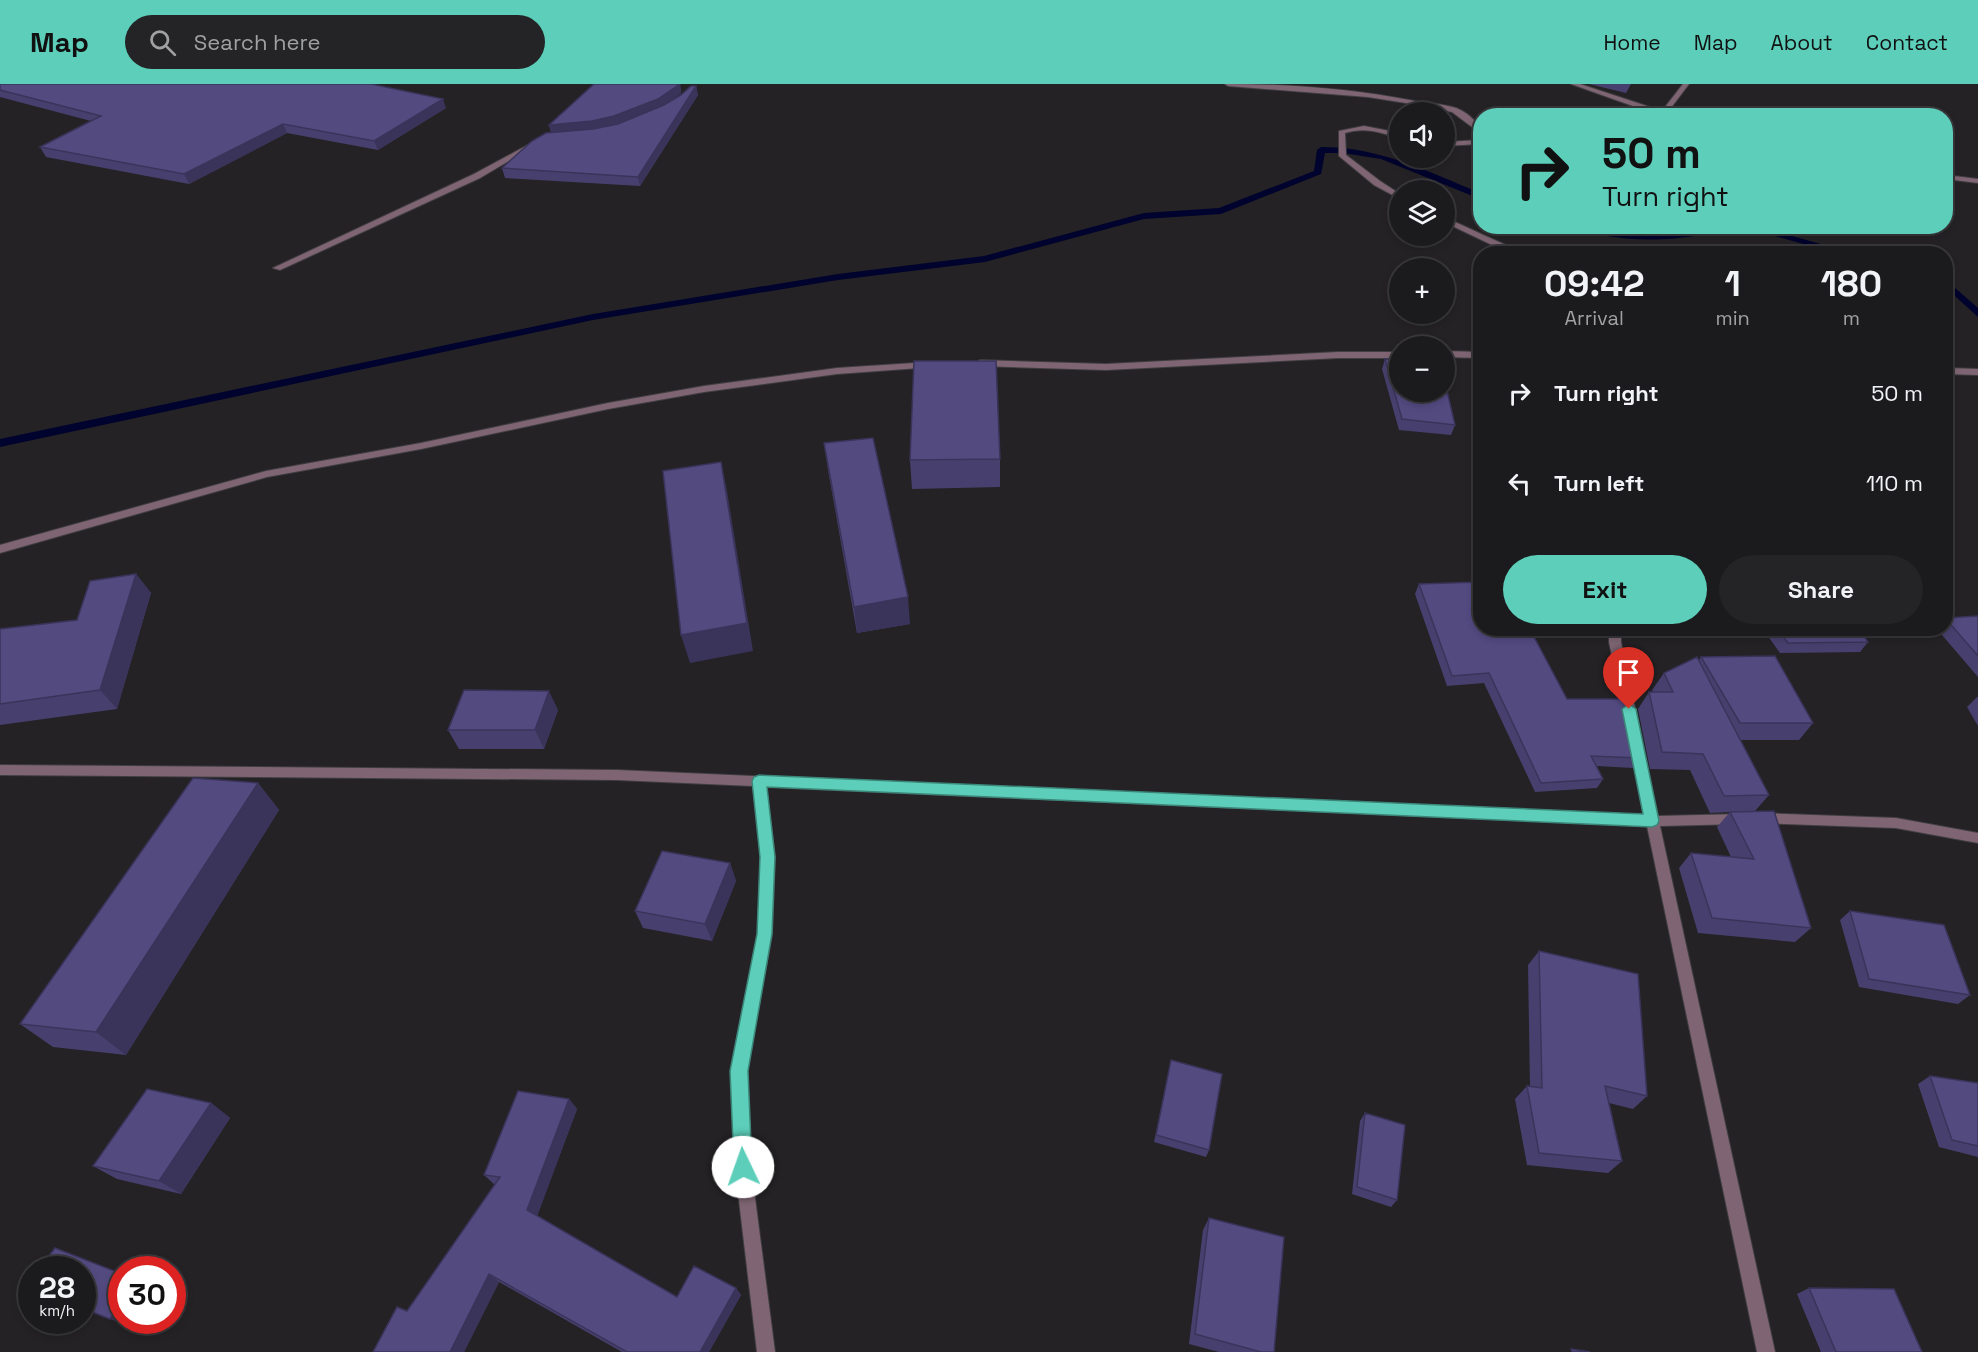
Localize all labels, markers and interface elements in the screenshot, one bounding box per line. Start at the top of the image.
search box [125,15,545,69]
text: Map [30,24,89,60]
icon: search [146,26,179,59]
text: Search here [194,28,321,56]
text: Home [1603,29,1661,56]
text: Map [1694,29,1738,56]
text: About [1771,29,1833,56]
text: Contact [1866,29,1948,56]
map controls [1389,102,1455,402]
button: sound [1389,102,1455,168]
text: 50 m [1602,127,1701,180]
icon: right [1503,132,1581,210]
text: Turn right [1602,179,1729,214]
button: layers [1389,180,1455,246]
button: + [1389,258,1455,324]
text: 09:42 [1544,261,1645,307]
text: 1 [1725,261,1741,307]
text: 180 [1821,261,1882,307]
text: Arrival [1565,305,1624,331]
text: min [1716,305,1750,331]
text: m [1843,305,1860,331]
button: − [1389,336,1455,402]
icon: right [1503,377,1536,410]
text: Turn right [1554,379,1659,407]
text: 50 m [1871,379,1923,407]
icon: left [1503,467,1536,500]
text: Turn left [1554,469,1644,497]
text: 110 m [1866,469,1923,497]
button: Exit [1503,555,1707,624]
button: Share [1719,555,1923,624]
pin [1603,647,1654,709]
icon: arrive [1612,656,1645,689]
position arrow [711,1135,775,1199]
speed limit sign: 30 [108,1256,186,1334]
text: 28 [39,1268,75,1307]
text: km/h [39,1301,75,1320]

